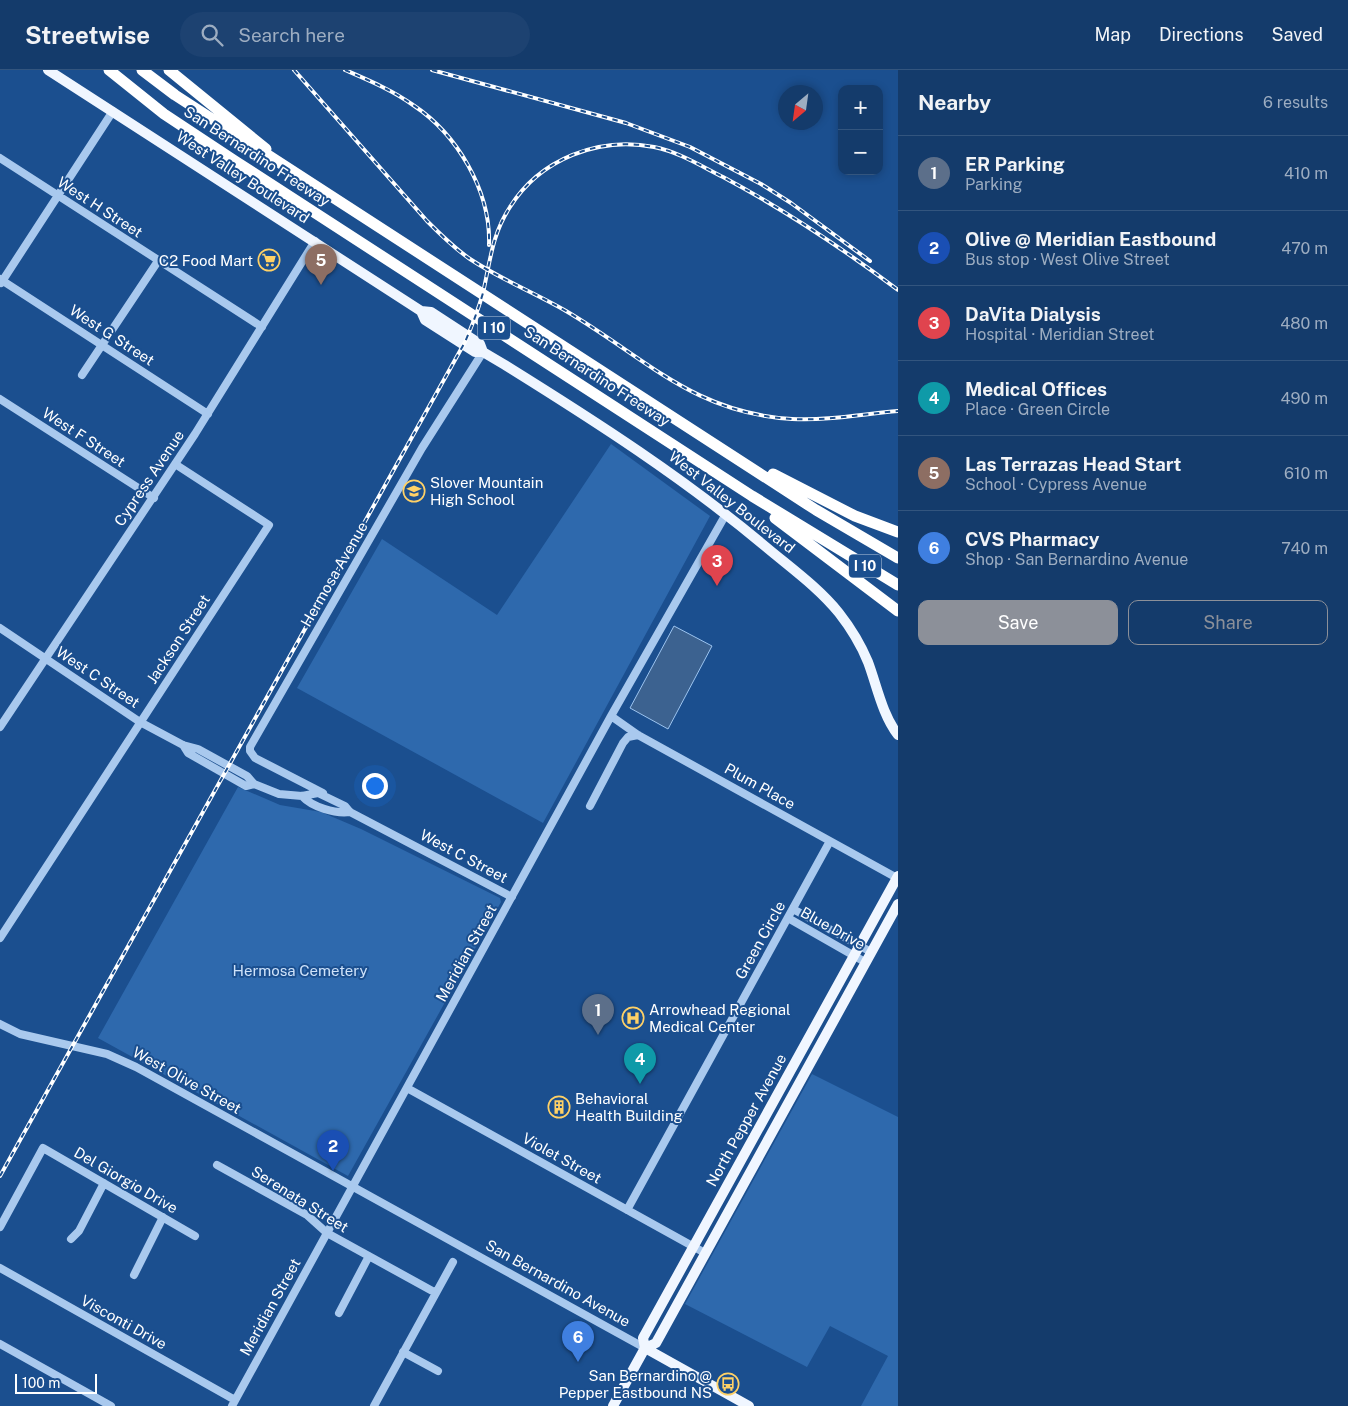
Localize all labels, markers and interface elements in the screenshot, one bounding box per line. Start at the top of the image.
search box [180,12,530,57]
text: Streetwise [25,21,150,49]
icon: search [198,21,226,49]
text: Search here [238,24,345,46]
text: Map [1094,24,1131,45]
text: Directions [1159,24,1244,45]
text: Saved [1272,24,1323,45]
north arrow [778,85,823,130]
map controls [838,85,883,175]
button: + [838,85,883,130]
text: Nearby [918,90,991,115]
text: 6 results [1263,93,1328,112]
street label: San Bernardino Freeway [181,102,333,210]
street label: West Valley Boulevard [173,128,313,226]
button: − [838,130,883,175]
text: ER Parking [965,153,1065,175]
text: 1 [931,164,937,183]
text: 410 m [1284,164,1328,183]
street label: West H Street [54,173,146,241]
text: Parking [965,175,1022,194]
text: Olive @ Meridian Eastbound [965,228,1216,250]
text: 2 [929,239,939,258]
text: 470 m [1281,239,1328,258]
pin: 5 [305,244,337,285]
supermarket icon: C2 Food Mart [257,248,281,272]
text: Bus stop · West Olive Street [965,250,1170,269]
place label: C2 Food Mart [159,252,253,269]
street label: West G Street [67,301,158,369]
text: DaVita Dialysis [965,303,1101,325]
text: 3 [929,314,939,333]
text: 480 m [1280,314,1328,333]
road number: I 10 [478,317,510,340]
street label: San Bernardino Freeway [521,322,673,430]
text: Hospital · Meridian Street [965,325,1155,344]
text: Medical Offices [965,378,1107,400]
text: 4 [929,389,939,408]
text: 490 m [1281,389,1328,408]
text: Place · Green Circle [965,400,1110,419]
street label: West F Street [39,404,129,470]
street label: Cypress Avenue [111,427,187,529]
street label: West Valley Boulevard [666,448,798,556]
text: Las Terrazas Head Start [965,453,1182,475]
text: 5 [929,464,939,483]
text: 610 m [1284,464,1328,483]
place label: Slover Mountain High School [430,474,543,508]
text: School · Cypress Avenue [965,475,1147,494]
school or university icon: Slover Mountain High School [402,479,426,503]
street label: Hermosa Avenue [297,519,371,629]
text: CVS Pharmacy [965,528,1099,550]
text: 6 [929,539,939,558]
text: 740 m [1281,539,1328,558]
pin: 3 [701,545,733,586]
text: Shop · San Bernardino Avenue [965,550,1188,569]
road number: I 10 [849,554,881,578]
street label: Jackson Street [143,591,213,687]
button: Save [918,600,1118,645]
button: Share [1128,600,1328,645]
street label: West C Street [53,643,143,711]
street label: Plum Place [722,760,798,812]
your location [362,773,388,799]
street label: West C Street [417,826,511,886]
street label: Green Circle [732,898,788,982]
street label: Meridian Street [432,901,500,1005]
street label: Blue Drive [798,903,868,953]
park label: Hermosa Cemetery [233,962,367,979]
pin: 1 [582,994,614,1035]
place label: Arrowhead Regional Medical Center [649,1001,791,1035]
hospital icon: Arrowhead Regional Medical Center [621,1006,645,1030]
street label: West Olive Street [130,1043,244,1117]
pin: 4 [624,1043,656,1084]
street label: North Pepper Avenue [703,1051,789,1189]
place label: Behavioral Health Building [575,1090,683,1124]
building icon: Behavioral Health Building [547,1095,571,1119]
street label: Violet Street [519,1129,605,1187]
pin: 2 [317,1130,349,1171]
street label: Del Giorgio Drive [71,1143,181,1217]
street label: Serenata Street [248,1162,352,1236]
street label: San Bernardino Avenue [483,1236,633,1330]
street label: Meridian Street [236,1255,304,1359]
street label: Visconti Drive [78,1291,170,1353]
pin: 6 [562,1321,594,1362]
place label: San Bernardino @ Pepper Eastbound NS [559,1367,712,1401]
scale bar [15,1371,98,1394]
bus stop icon: San Bernardino @ Pepper Eastbound NS [716,1372,740,1396]
text: 100 m [22,1375,60,1391]

